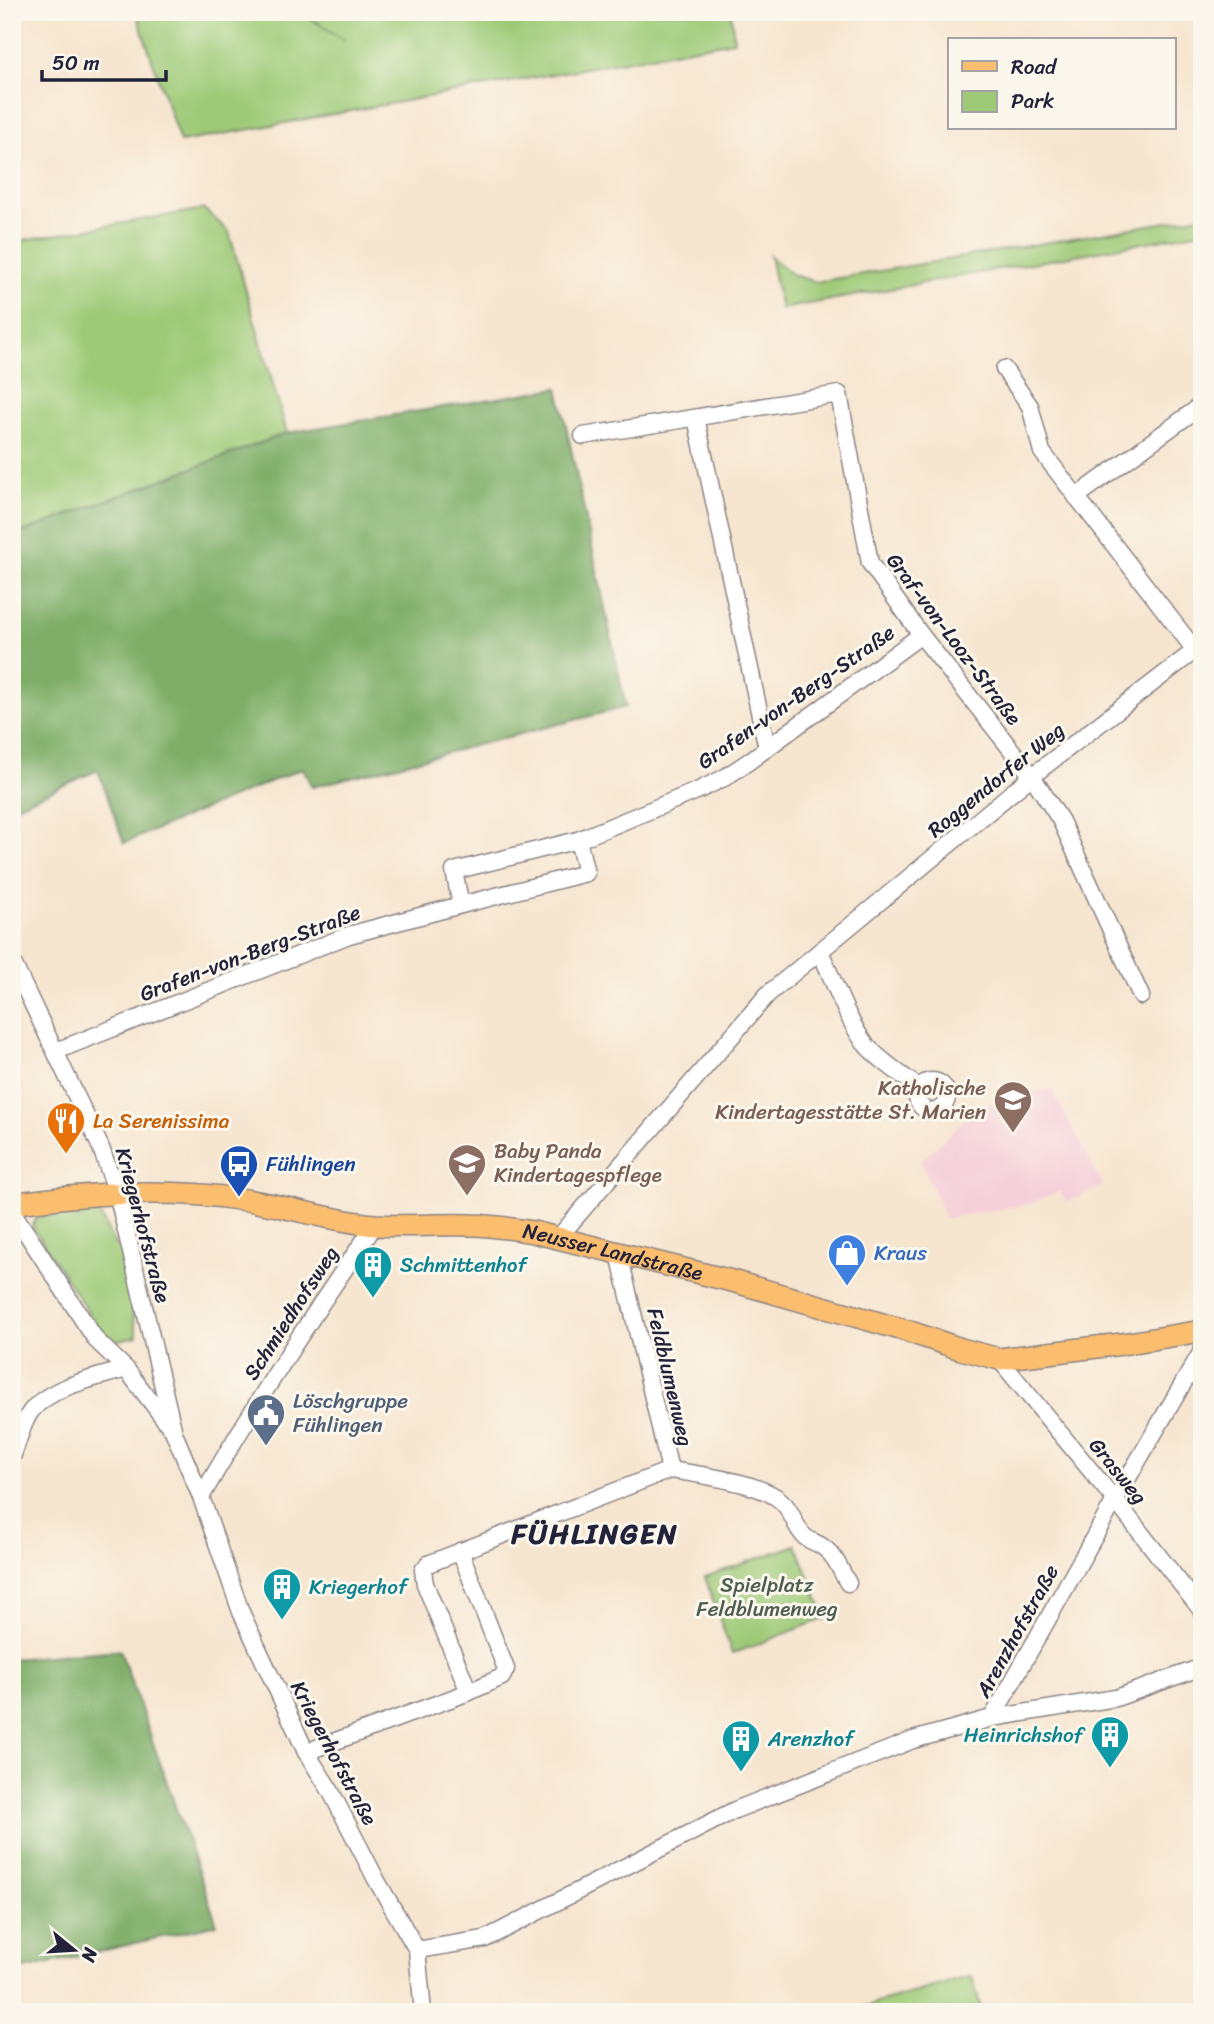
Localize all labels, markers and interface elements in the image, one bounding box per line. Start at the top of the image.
scale bar [42,38,166,82]
legend [948,38,1176,130]
text: 50 m [52,44,100,82]
text: Road [1011,48,1058,86]
text: Park [1011,82,1054,120]
street label: Graf-von-Looz-Straße [876,544,1032,734]
street label: Grafen-von-Berg-Straße [689,614,903,780]
street label: Roggendorfer Weg [919,712,1074,848]
street label: Grafen-von-Berg-Straße [134,893,366,1013]
place label: Katholische Kindertagesstätte St. Marien [715,1069,986,1131]
school or university icon: Katholische Kindertagesstätte St. Marien [992,1079,1034,1134]
restaurant icon: La Serenissima [45,1100,87,1155]
place label: La Serenissima [93,1102,230,1140]
place label: Baby Panda Kindertagespflege [494,1132,662,1194]
school or university icon: Baby Panda Kindertagespflege [446,1142,488,1197]
street label: Kriegerhofstraße [104,1143,182,1307]
bus stop icon: Fühlingen [218,1143,260,1198]
place label: Fühlingen [266,1145,356,1183]
street label: Neusser Landstraße [520,1212,707,1292]
shop icon: Kraus [826,1232,868,1287]
place label: Kraus [874,1234,927,1272]
street label: Schmiedhofsweg [233,1238,349,1388]
building icon: Schmittenhof [352,1244,394,1299]
place label: Schmittenhof [400,1246,528,1284]
street label: Feldblumenweg [636,1304,704,1451]
place label: Löschgruppe Fühlingen [293,1382,408,1444]
public building icon: Löschgruppe Fühlingen [245,1392,287,1447]
street label: Grasweg [1079,1429,1157,1513]
district label: FÜHLINGEN [510,1509,679,1558]
street label: Arenzhofstraße [964,1557,1069,1706]
building icon: Kriegerhof [261,1566,303,1621]
park label: Spielplatz Feldblumenweg [696,1566,838,1628]
place label: Kriegerhof [309,1568,410,1606]
street label: Kriegerhofstraße [280,1674,388,1832]
building icon: Heinrichshof [1089,1714,1131,1769]
place label: Heinrichshof [964,1716,1086,1754]
building icon: Arenzhof [720,1718,762,1773]
place label: Arenzhof [767,1720,856,1758]
north arrow [38,1916,108,1986]
text: N [72,1943,108,1967]

